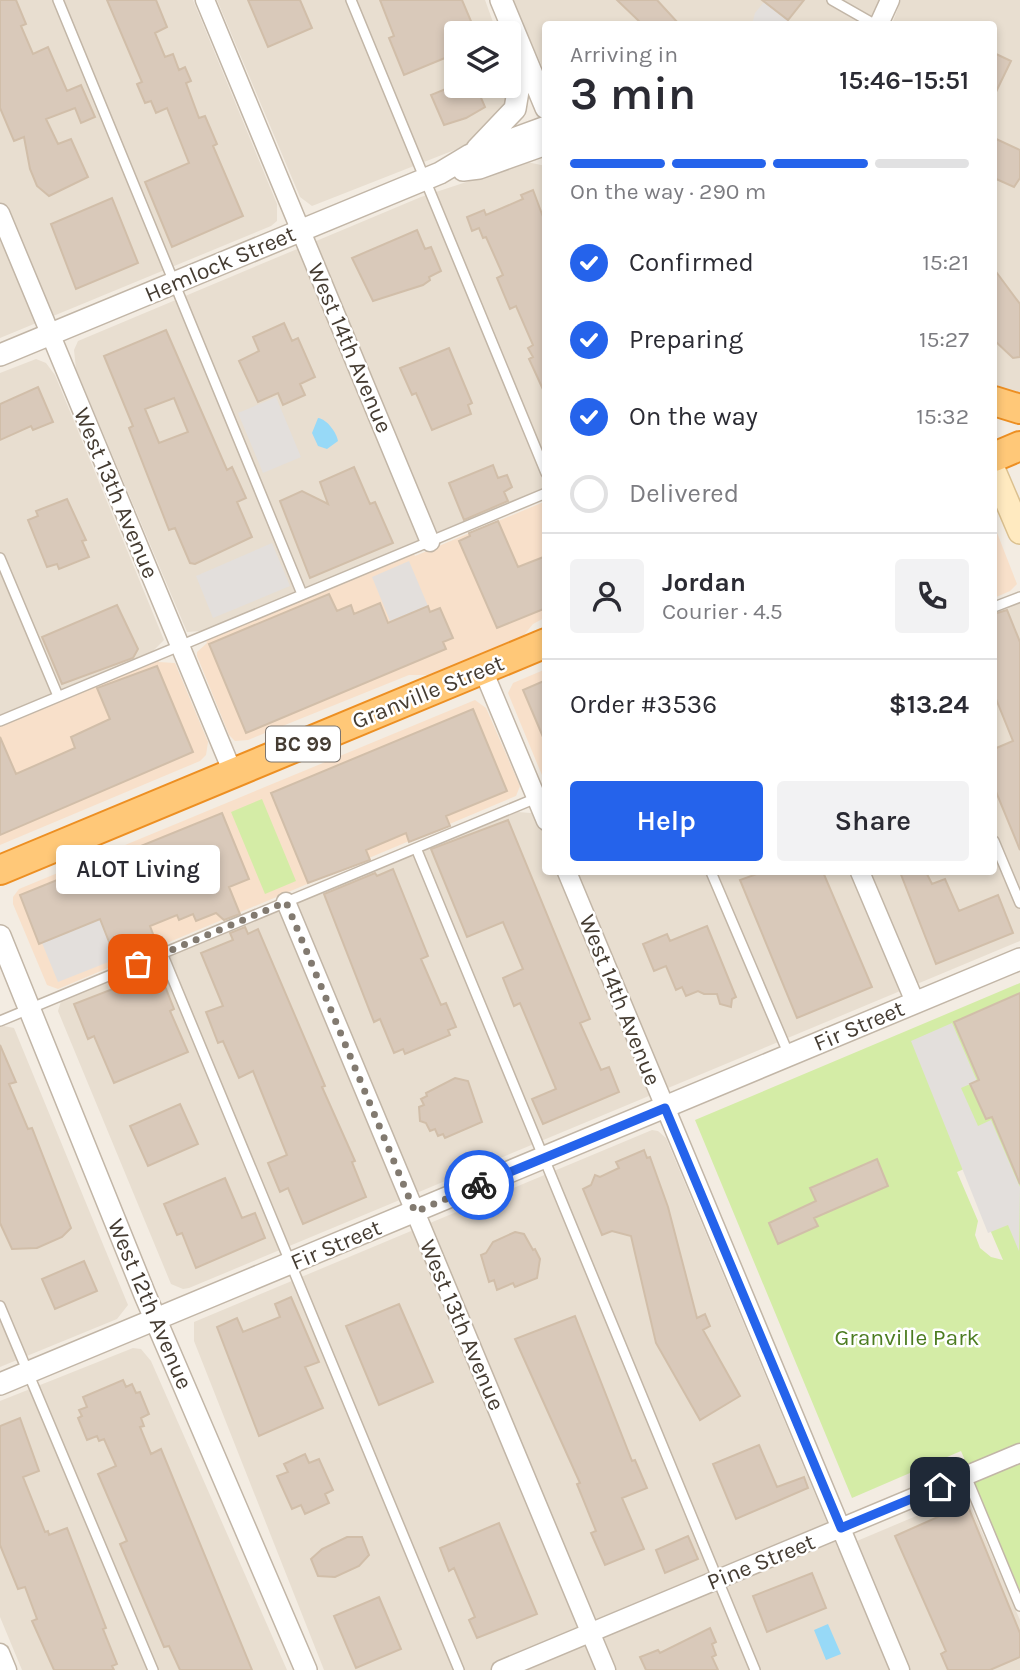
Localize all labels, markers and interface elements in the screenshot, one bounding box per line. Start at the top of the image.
map controls [444,21,521,98]
button: layers [444,21,521,98]
text: Arriving in [570,41,678,68]
text: 15:46–15:51 [839,65,969,96]
text: 3 min [570,67,696,121]
text: On the way · 290 m [570,178,766,205]
street label: Hemlock Street [141,220,300,308]
icon: check [570,244,608,282]
text: Confirmed [629,247,754,278]
text: 15:21 [922,249,969,276]
street label: West 14th Avenue [302,259,398,437]
icon: check [570,321,608,359]
text: Preparing [629,324,743,355]
text: 15:27 [919,326,969,353]
icon: check [570,398,608,436]
text: On the way [629,401,758,432]
text: 15:32 [916,403,969,430]
street label: West 13th Avenue [68,404,164,582]
text: Delivered [629,478,739,509]
button: person [570,559,644,633]
button: phone [895,559,969,633]
text: Jordan [662,567,746,598]
text: Courier · 4.5 [662,598,783,625]
street label: Granville Street [348,649,508,735]
text: Order #3536 [570,689,717,720]
text: $13.24 [889,689,969,720]
road number: BC 99 [266,726,340,762]
button: Help [570,781,763,861]
button: Share [777,781,969,861]
callout: ALOT Living [56,845,220,894]
text: ALOT Living [76,856,200,883]
street label: West 14th Avenue [573,911,667,1089]
pin [108,934,168,994]
icon: bag [119,945,157,983]
street label: Fir Street [810,995,909,1057]
courier [444,1150,514,1220]
icon: bike [460,1166,498,1204]
street label: Fir Street [287,1214,386,1276]
street label: West 12th Avenue [102,1215,198,1393]
street label: West 13th Avenue [414,1236,510,1414]
park label: Granville Park [835,1324,979,1351]
pin [910,1457,970,1517]
icon: home [921,1468,959,1506]
street label: Pine Street [703,1528,819,1596]

